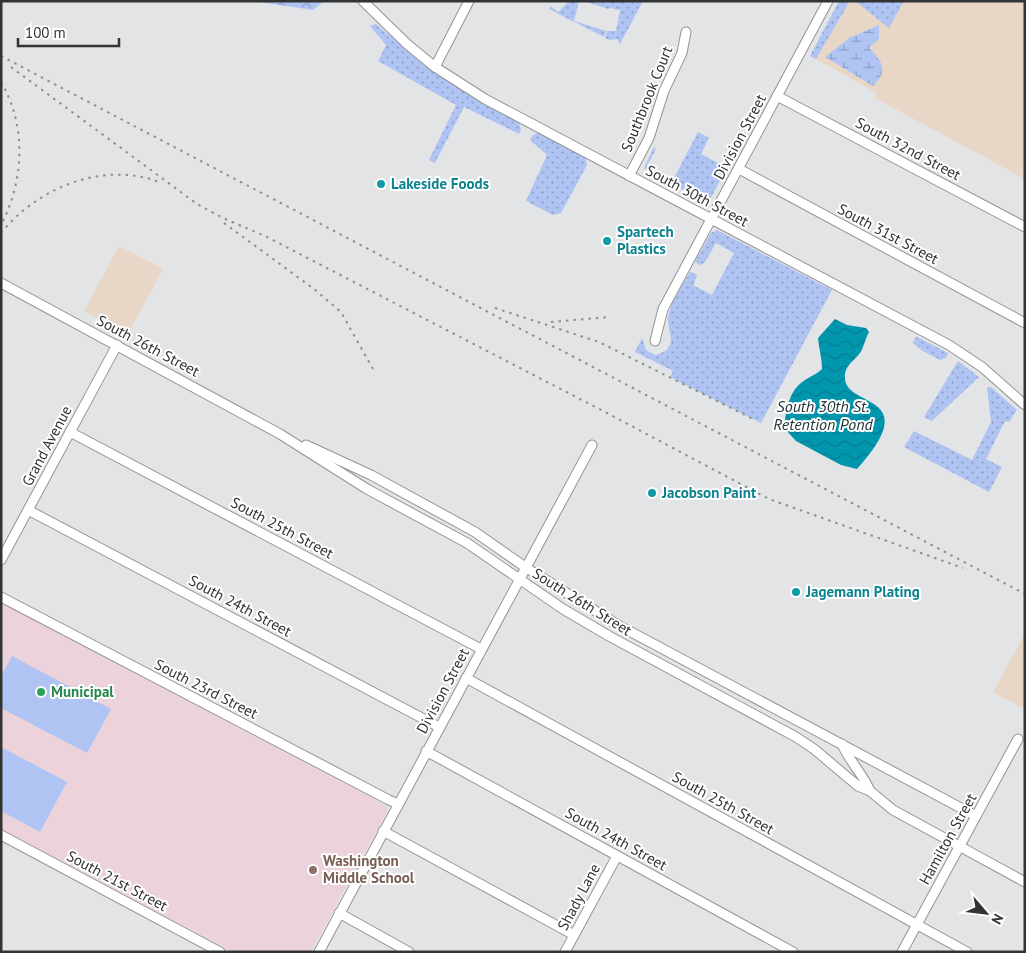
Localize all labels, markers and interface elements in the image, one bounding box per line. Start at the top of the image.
scale bar [18,15,119,47]
text: 100 m [25,23,66,42]
street label: Southbrook Court [617,43,676,154]
street label: Division Street [709,91,770,183]
street label: South 32nd Street [852,113,964,184]
street label: South 30th Street [643,161,752,231]
place label: Lakeside Foods [391,174,489,193]
marker: Lakeside Foods [375,178,387,190]
street label: South 31st Street [835,199,942,268]
place label: Spartech Plastics [617,222,674,258]
marker: Spartech Plastics [601,235,613,247]
street label: South 26th Street [94,311,203,381]
water label: South 30th St. Retention Pond [773,396,874,434]
street label: Grand Avenue [17,402,76,489]
place label: Jacobson Paint [661,483,757,502]
marker: Jacobson Paint [646,487,658,499]
street label: South 25th Street [228,493,337,563]
street label: South 26th Street [529,563,635,640]
street label: South 24th Street [186,571,295,641]
place label: Jagemann Plating [805,582,920,601]
marker: Jagemann Plating [790,586,802,598]
street label: Division Street [412,645,473,737]
street label: South 23rd Street [151,654,261,723]
place label: Municipal [51,682,114,701]
marker: Municipal [35,686,47,698]
street label: South 25th Street [669,767,777,838]
street label: Hamilton Street [915,790,980,888]
street label: South 24th Street [562,803,670,874]
street label: South 21st Street [64,846,171,915]
place label: Washington Middle School [323,851,415,887]
street label: Shady Lane [553,860,604,933]
marker: Washington Middle School [307,864,319,876]
north arrow [961,888,1011,938]
text: N [987,911,1008,927]

